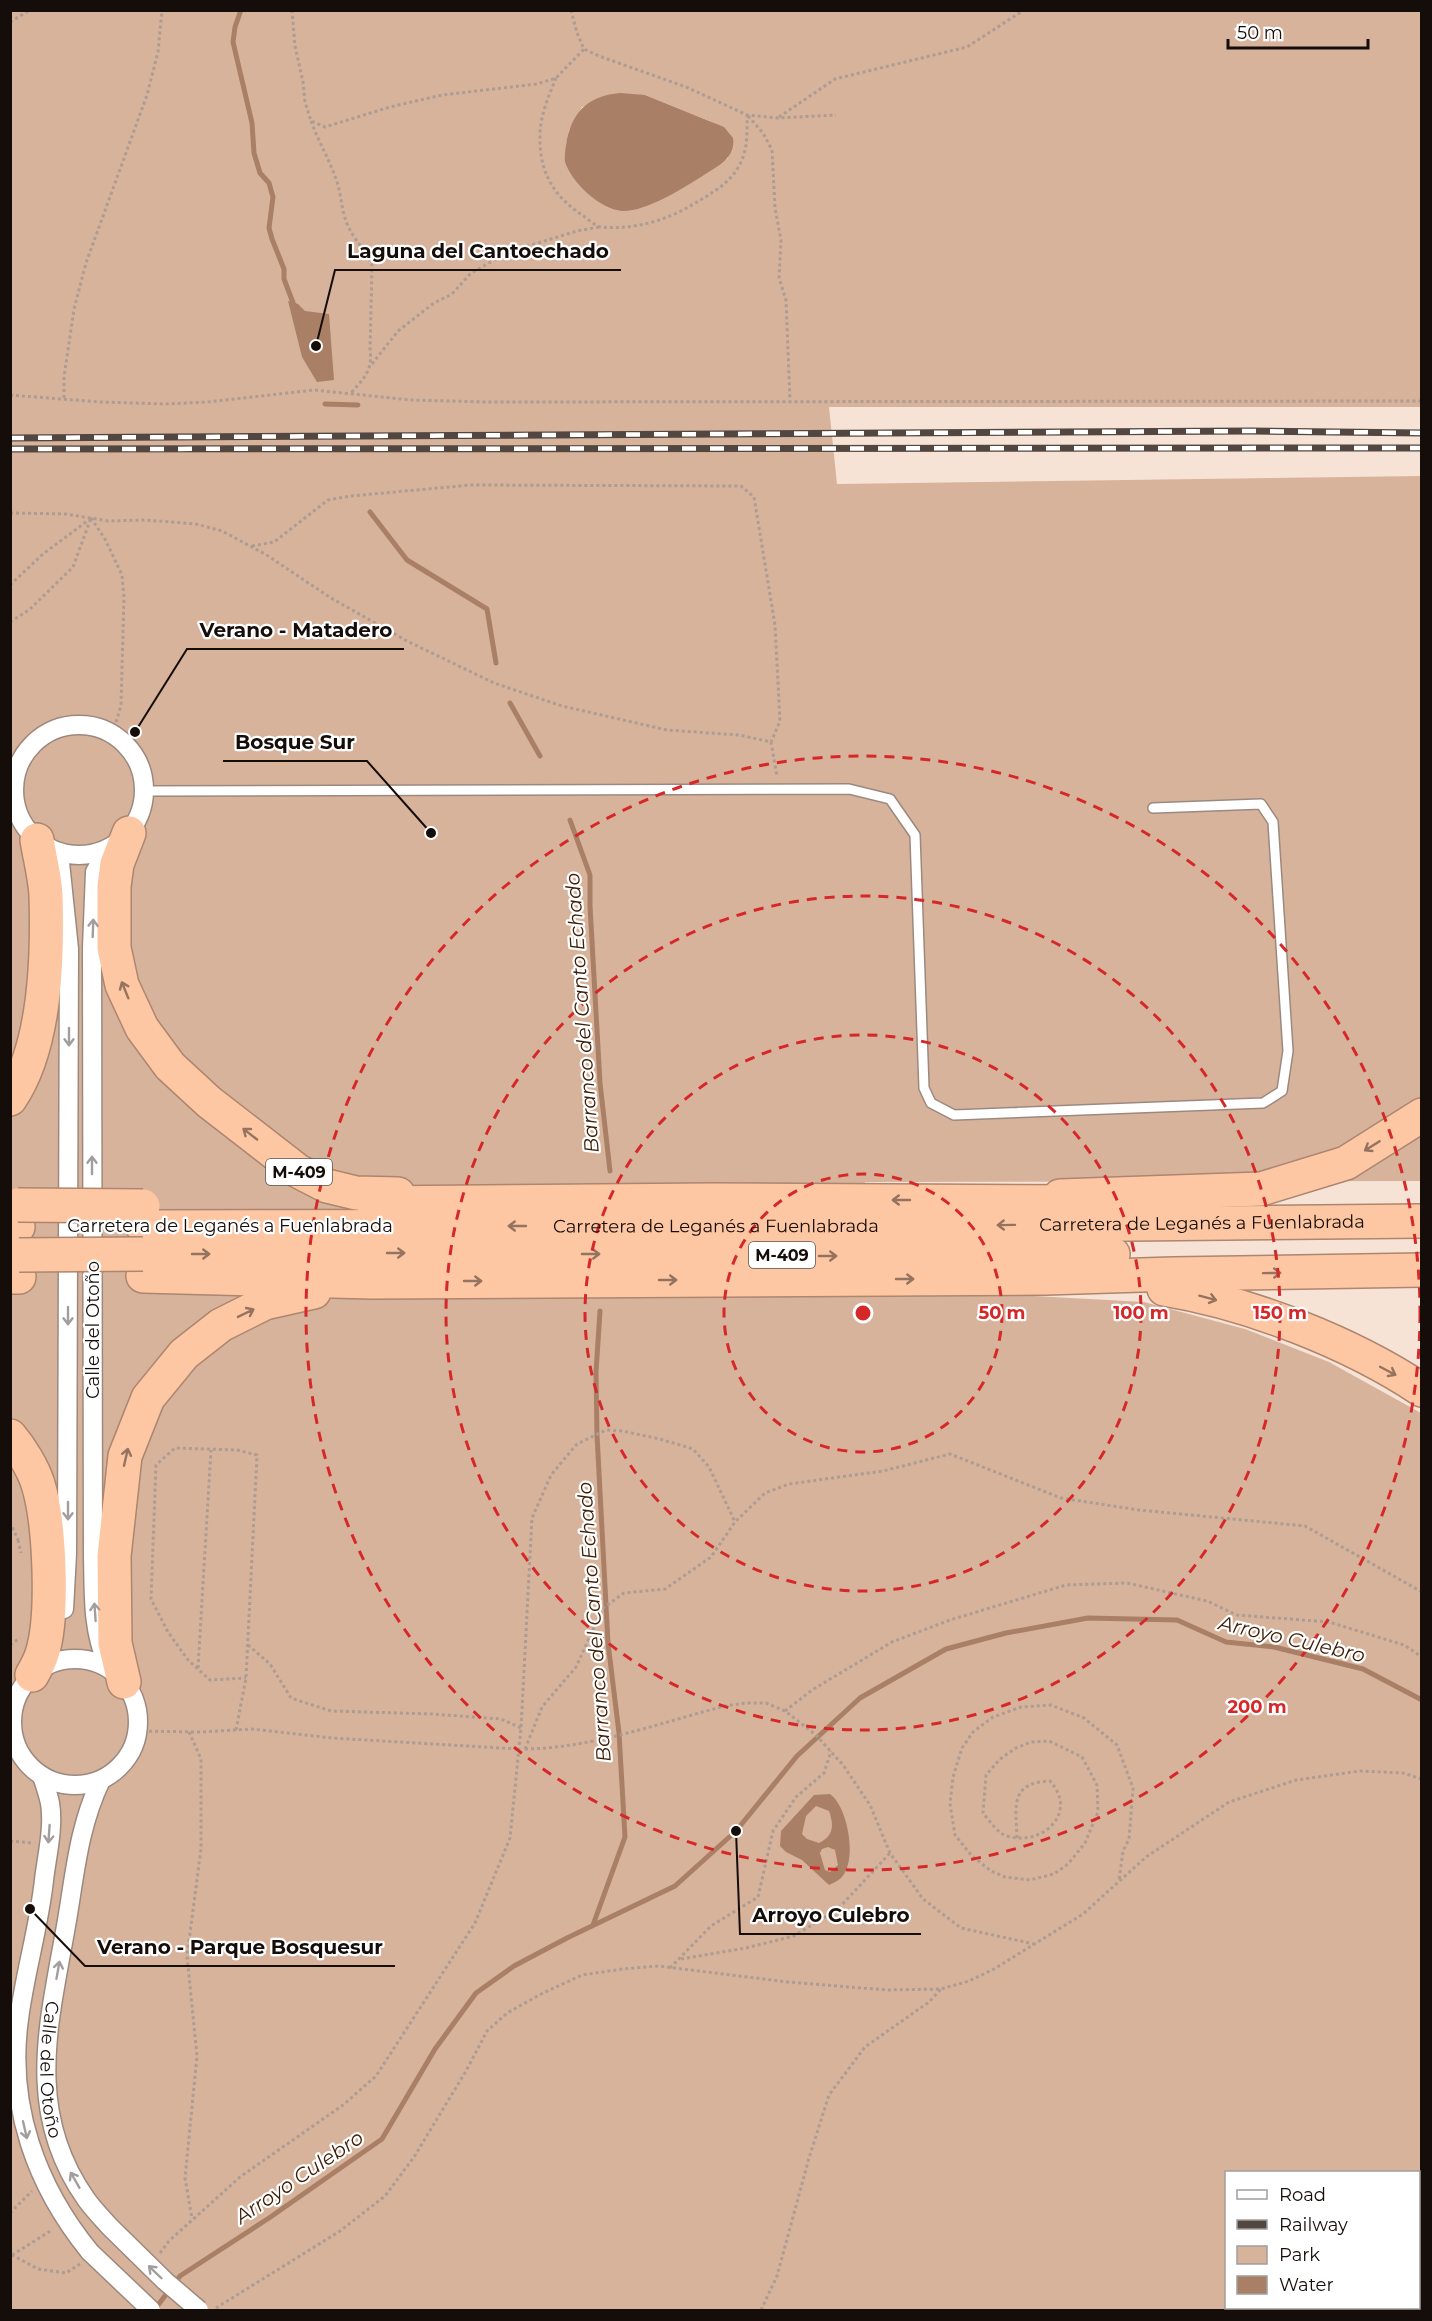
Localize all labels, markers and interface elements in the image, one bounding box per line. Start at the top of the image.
scale bar [1228,12,1368,50]
text: 50 m [1237,22,1283,44]
callout: Laguna del Cantoechado [335,232,621,270]
text: Laguna del Cantoechado [347,239,609,263]
callout: Verano - Matadero [187,611,404,649]
text: Verano - Matadero [199,618,392,642]
callout: Bosque Sur [223,723,367,761]
text: Bosque Sur [235,730,355,754]
water label: Barranco del Canto Echado [560,872,604,1154]
one-way arrow [87,919,99,939]
one-way arrow [118,981,129,999]
one-way arrow [63,1026,75,1046]
one-way arrow [243,1128,259,1141]
one-way arrow [1364,1141,1381,1153]
one-way arrow [86,1156,98,1176]
road number: M-409 [266,1159,332,1185]
one-way arrow [892,1194,912,1206]
street label: Carretera de Leganés a Fuenlabrada [1039,1211,1365,1236]
street label: Carretera de Leganés a Fuenlabrada [67,1215,393,1237]
street label: Carretera de Leganés a Fuenlabrada [553,1215,879,1237]
one-way arrow [997,1219,1017,1231]
one-way arrow [508,1220,528,1232]
road number: M-409 [749,1242,815,1268]
one-way arrow [386,1247,406,1259]
one-way arrow [191,1248,211,1260]
one-way arrow [581,1248,601,1260]
one-way arrow [818,1250,838,1261]
street label: Calle del Otoño [82,1261,104,1399]
one-way arrow [1262,1267,1282,1279]
one-way arrow [894,1273,914,1285]
one-way arrow [657,1274,677,1286]
one-way arrow [462,1275,482,1287]
one-way arrow [1198,1292,1217,1304]
text: 50 m [979,1302,1025,1324]
text: 100 m [1113,1302,1169,1324]
text: 150 m [1253,1302,1307,1324]
centre of rings [853,1303,873,1323]
one-way arrow [62,1305,74,1325]
one-way arrow [236,1306,254,1318]
one-way arrow [1379,1365,1396,1377]
one-way arrow [120,1448,132,1467]
water label: Barranco del Canto Echado [572,1481,616,1763]
one-way arrow [62,1500,74,1520]
one-way arrow [89,1603,100,1623]
water label: Arroyo Culebro [1216,1610,1367,1667]
text: 200 m [1227,1696,1287,1718]
one-way arrow [44,1823,55,1843]
callout: Arroyo Culebro [740,1896,921,1934]
text: Arroyo Culebro [751,1903,910,1927]
callout: Verano - Parque Bosquesur [85,1928,395,1966]
text: Verano - Parque Bosquesur [96,1935,383,1959]
one-way arrow [53,1961,64,1981]
street label: Calle del Otoño [35,2000,66,2141]
one-way arrow [20,2120,32,2139]
water label: Arroyo Culebro [230,2125,368,2229]
legend [1225,2171,1420,2309]
one-way arrow [69,2172,81,2189]
text: Road [1279,2184,1326,2206]
text: Railway [1279,2214,1348,2236]
text: Park [1279,2244,1320,2266]
one-way arrow [148,2264,163,2279]
text: Water [1279,2274,1334,2296]

